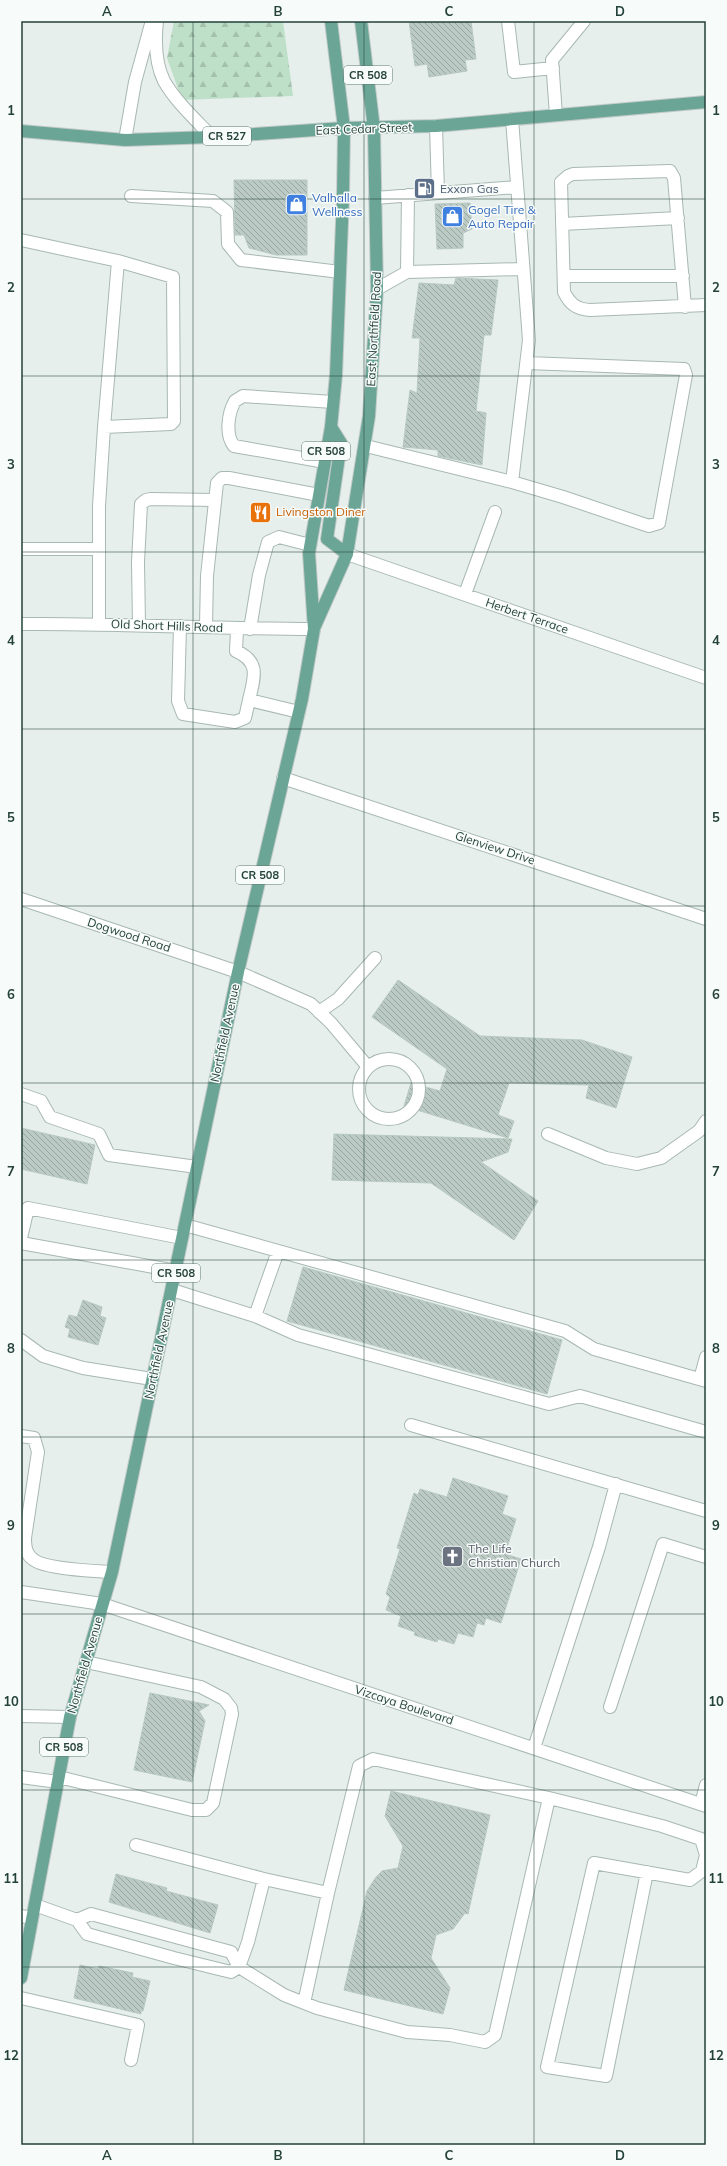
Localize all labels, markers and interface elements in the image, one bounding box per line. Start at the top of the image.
text: A [102,3,112,19]
text: B [274,3,283,19]
text: C [445,3,454,19]
text: D [615,3,625,19]
road number: CR 508 [344,66,392,84]
text: 1 [7,102,15,118]
text: 1 [712,102,720,118]
street label: East Cedar Street [315,119,413,138]
road number: CR 527 [203,127,251,145]
fuel station icon: Exxon Gas [411,176,437,202]
place label: Exxon Gas [440,181,499,196]
place label: Valhalla Wellness [312,190,362,219]
shop icon: Valhalla Wellness [283,192,309,218]
place label: Gogel Tire & Auto Repair [468,202,536,231]
shop icon: Gogel Tire & Auto Repair [440,204,466,230]
street label: East Northfield Road [363,271,384,387]
text: 2 [7,279,15,295]
text: 2 [712,279,720,295]
road number: CR 508 [302,442,350,460]
text: 3 [7,456,15,472]
text: 3 [712,456,720,472]
restaurant icon: Livingston Diner [248,499,274,525]
place label: Livingston Diner [276,504,366,519]
street label: Herbert Terrace [484,594,571,637]
street label: Old Short Hills Road [111,616,223,635]
text: 4 [7,632,15,648]
text: 4 [712,632,720,648]
text: 5 [7,809,15,825]
text: 5 [712,809,720,825]
street label: Glenview Drive [453,828,537,868]
road number: CR 508 [236,866,284,884]
street label: Dogwood Road [86,914,173,955]
street label: Northfield Avenue [207,982,242,1083]
text: 6 [7,986,15,1002]
text: 6 [712,986,720,1002]
text: 7 [7,1163,15,1179]
text: 7 [712,1163,720,1179]
road number: CR 508 [152,1264,200,1282]
street label: Northfield Avenue [141,1299,176,1400]
text: 8 [7,1340,15,1356]
text: 8 [712,1340,720,1356]
text: 9 [7,1517,15,1533]
text: 9 [712,1517,720,1533]
place label: The Life Christian Church [468,1541,560,1570]
church icon: The Life Christian Church [440,1543,466,1569]
street label: Northfield Avenue [64,1615,106,1715]
street label: Vizcaya Boulevard [353,1681,456,1728]
text: 10 [3,1693,19,1709]
text: 10 [708,1693,724,1709]
road number: CR 508 [40,1738,88,1756]
text: 11 [3,1870,19,1886]
text: 11 [708,1870,724,1886]
text: 12 [3,2047,19,2063]
text: 12 [708,2047,724,2063]
text: A [102,2147,112,2163]
text: B [274,2147,283,2163]
text: C [445,2147,454,2163]
text: D [615,2147,625,2163]

